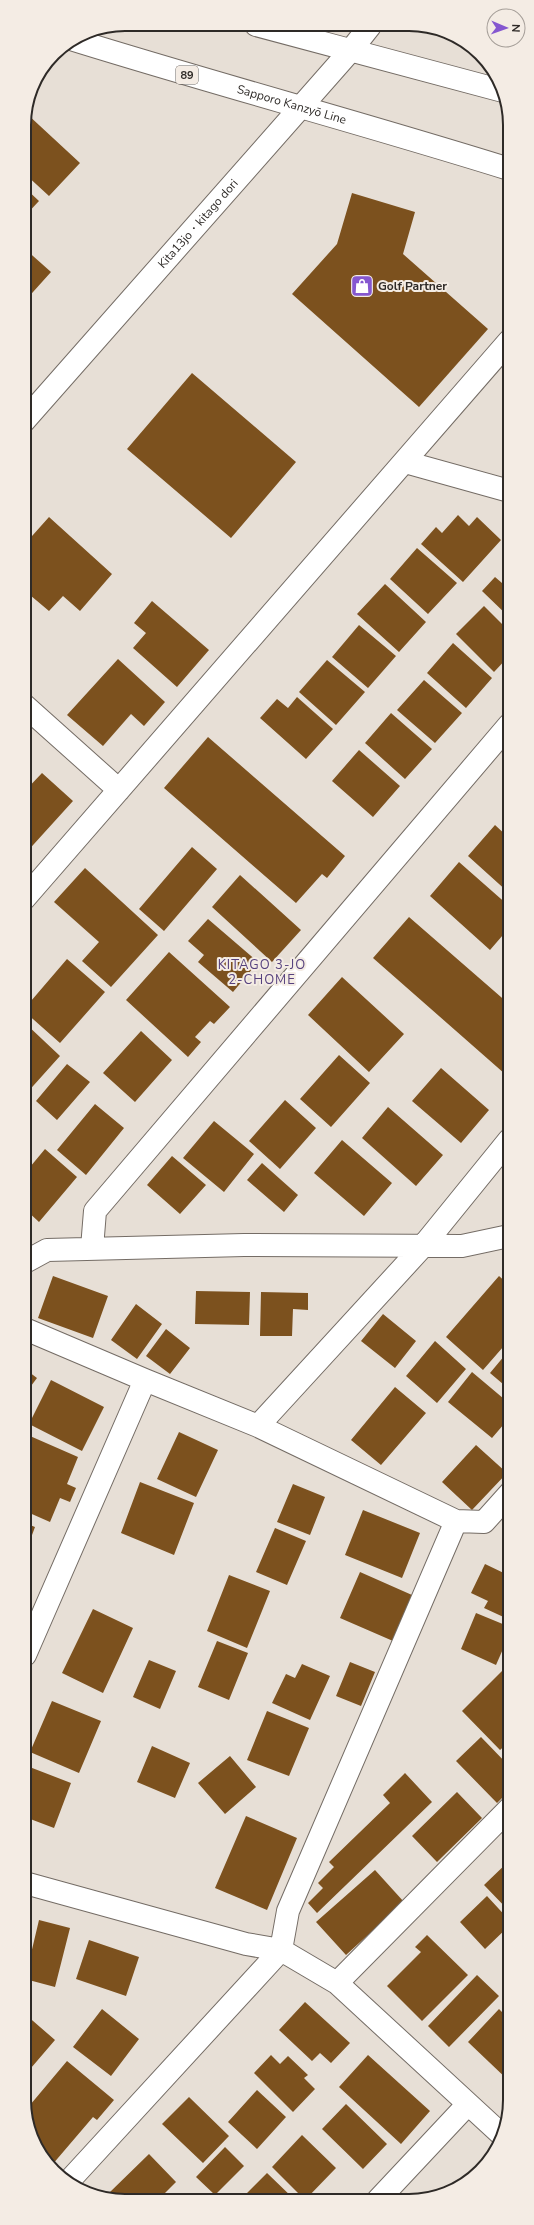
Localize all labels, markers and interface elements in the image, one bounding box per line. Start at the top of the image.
north arrow [486,8,526,48]
text: N [508,24,523,33]
road number: 89 [176,66,198,84]
street label: Sapporo Kanzyō Line [235,81,348,128]
street label: Kita13jo・kitago dori [154,176,242,272]
shop icon: Golf Partner [349,273,375,299]
place label: Golf Partner [378,278,447,294]
district label: KITAGO 3-JO 2-CHOME [218,956,306,989]

